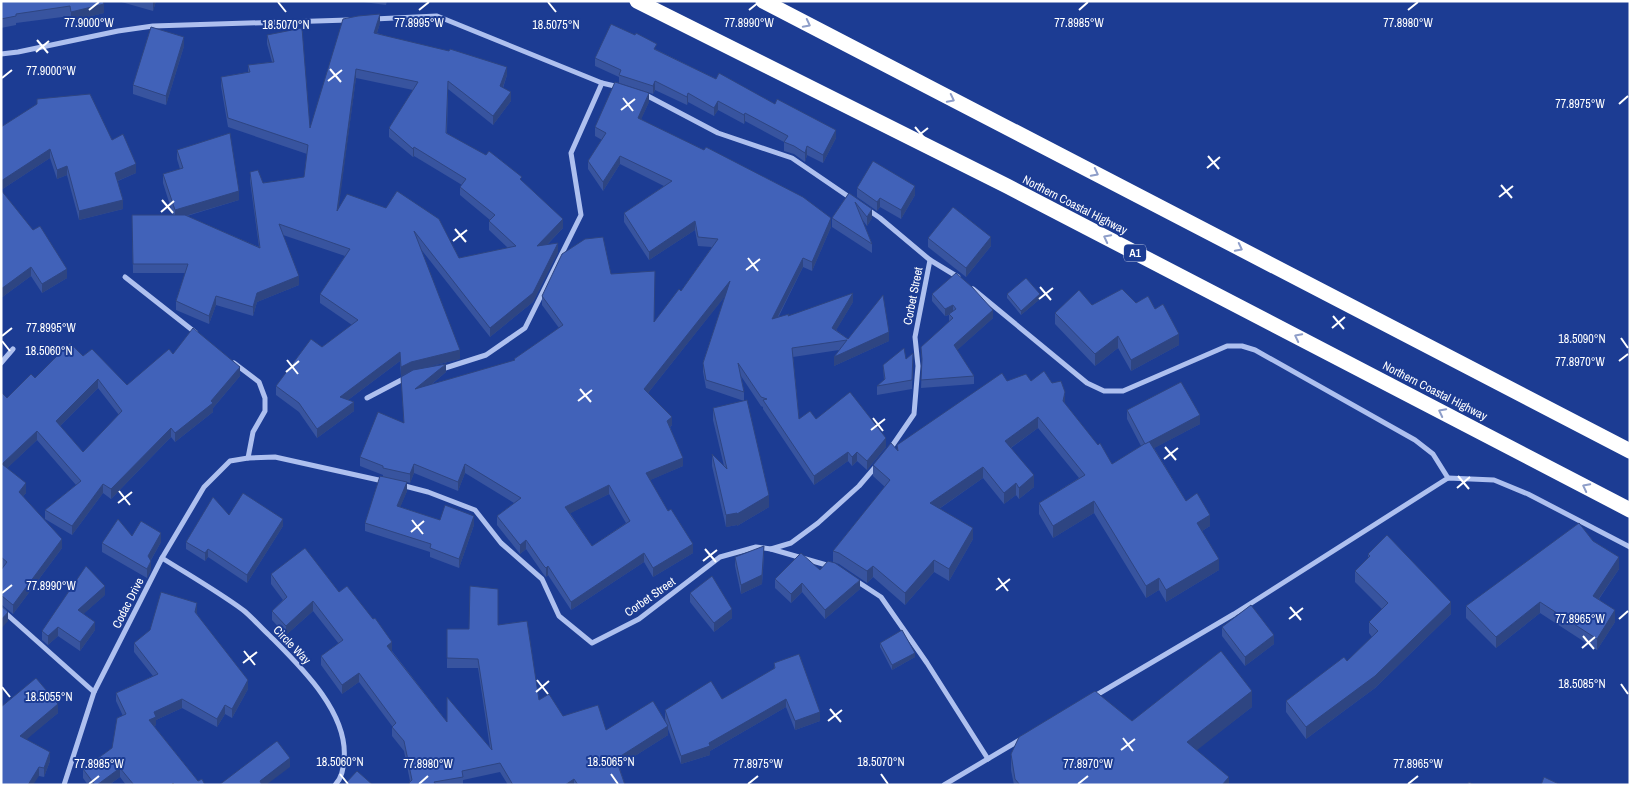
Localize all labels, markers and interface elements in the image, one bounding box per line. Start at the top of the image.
text: 77.9000°W [64,15,115,31]
text: 77.8995°W [394,15,445,31]
text: 77.8990°W [724,15,775,31]
text: 77.8985°W [1054,15,1105,31]
text: 77.8980°W [1383,15,1434,31]
text: 18.5070°N [262,17,310,33]
text: 18.5075°N [532,17,580,33]
one-way arrow [801,18,810,28]
text: 77.9000°W [26,63,77,79]
one-way arrow [946,93,955,103]
text: 77.8975°W [1555,96,1606,112]
one-way arrow [1090,167,1099,177]
street label: Northern Coastal Highway [1020,172,1130,238]
one-way arrow [1104,234,1113,244]
one-way arrow [1234,242,1243,252]
road number: A1 [1124,244,1146,262]
street label: Corbet Street [900,265,926,326]
text: 77.8995°W [26,320,77,336]
text: 18.5090°N [1558,331,1606,347]
one-way arrow [1294,333,1303,343]
text: 18.5060°N [25,343,73,359]
text: 77.8970°W [1555,354,1606,370]
street label: Northern Coastal Highway [1380,358,1490,424]
one-way arrow [1439,408,1448,418]
one-way arrow [1583,483,1592,493]
street label: Corbet Street [621,574,679,620]
street label: Codac Drive [108,575,148,631]
text: 77.8990°W [26,578,77,594]
text: 77.8965°W [1555,611,1606,627]
street label: Circle Way [270,622,314,668]
text: 18.5085°N [1558,676,1606,692]
text: 18.5055°N [25,689,73,705]
text: 18.5060°N [316,754,364,770]
text: 18.5065°N [587,754,635,770]
text: 18.5070°N [857,754,905,770]
text: 77.8985°W [74,756,125,772]
text: 77.8980°W [403,756,454,772]
text: 77.8975°W [733,756,784,772]
text: 77.8970°W [1063,756,1114,772]
text: 77.8965°W [1393,756,1444,772]

